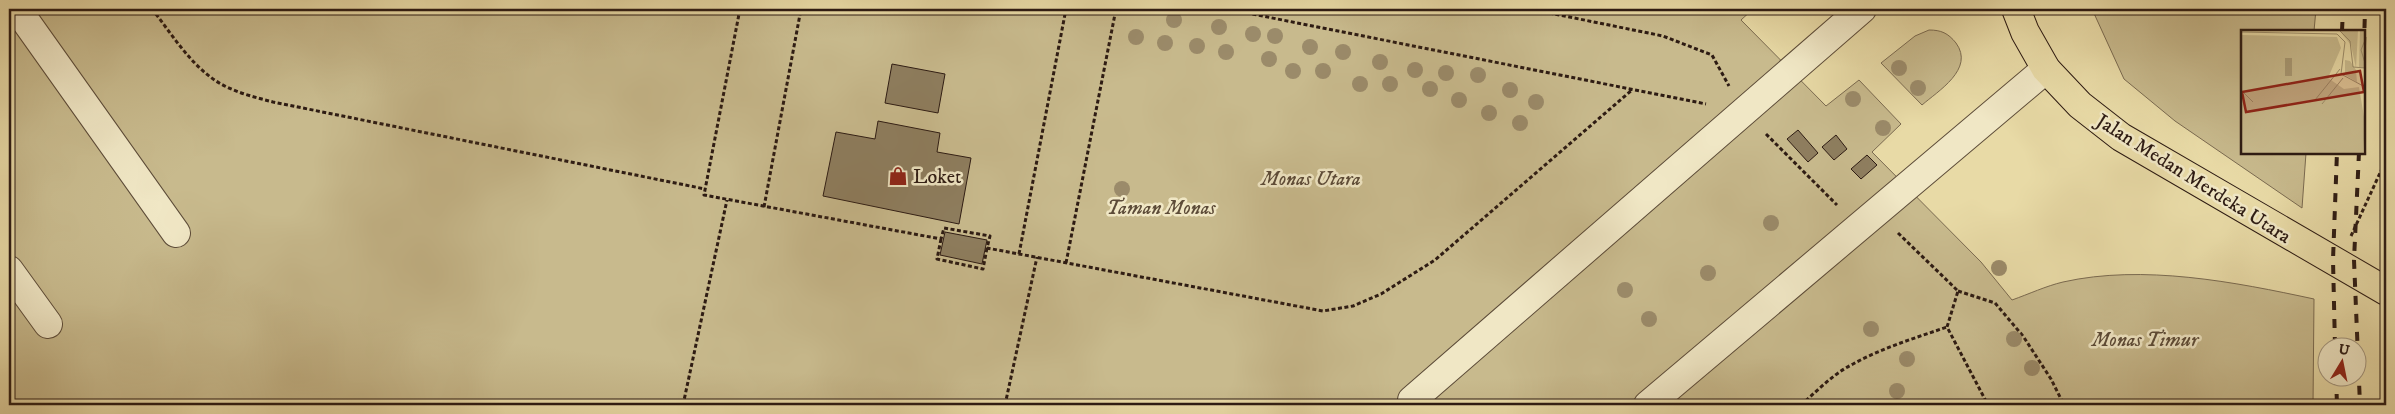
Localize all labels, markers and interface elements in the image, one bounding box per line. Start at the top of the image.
inset map [2241,30,2365,154]
street label: Jalan Medan Merdeka Utara [2089,108,2296,250]
shop icon: Loket [887,165,909,187]
place label: Loket [913,165,962,190]
park label: Monas Utara [1259,167,1361,192]
park label: Taman Monas [1107,196,1216,221]
park label: Monas Timur [2090,328,2200,353]
north arrow [2318,336,2368,386]
text: U [2337,340,2351,360]

